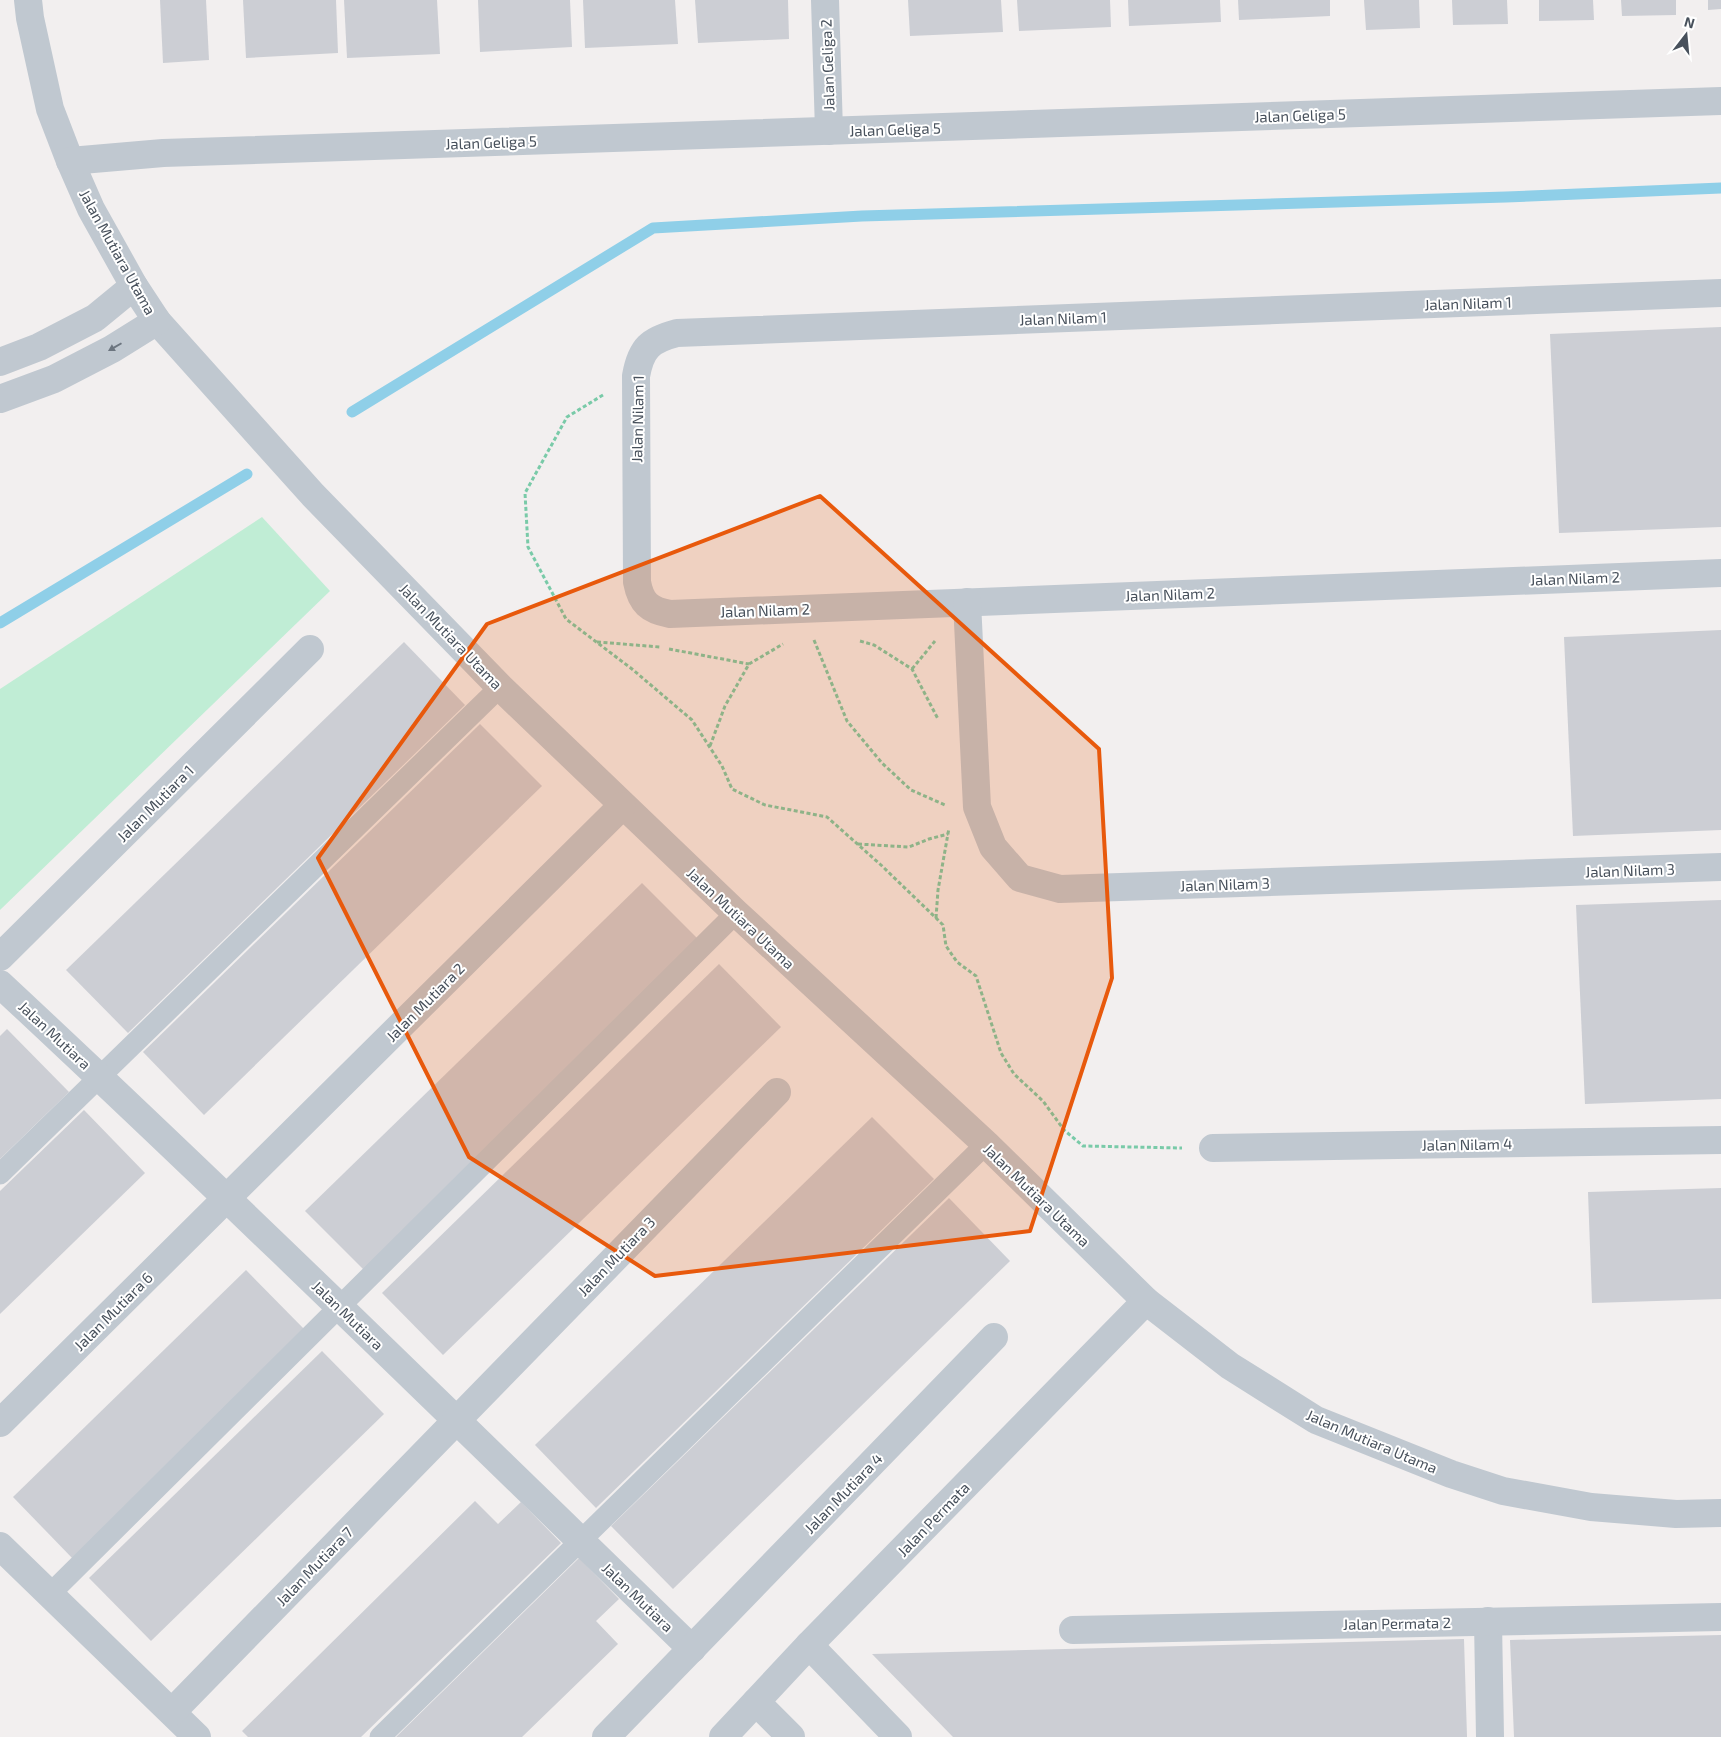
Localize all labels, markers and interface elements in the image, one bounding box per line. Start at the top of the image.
north arrow [1661,10,1711,60]
text: N [1683,12,1697,32]
street label: Jalan Geliga 2 [816,19,838,111]
street label: Jalan Geliga 5 [1254,104,1346,126]
street label: Jalan Geliga 5 [849,118,941,140]
street label: Jalan Geliga 5 [445,131,537,153]
street label: Jalan Mutiara Utama [76,186,160,318]
street label: Jalan Nilam 1 [1424,292,1512,314]
street label: Jalan Nilam 1 [1019,307,1107,329]
one-way arrow [108,342,122,351]
street label: Jalan Nilam 1 [627,375,647,463]
street label: Jalan Nilam 2 [1530,567,1620,589]
street label: Jalan Mutiara Utama [396,579,506,693]
street label: Jalan Nilam 2 [1125,583,1215,605]
street label: Jalan Nilam 2 [720,599,810,621]
street label: Jalan Mutiara 1 [113,761,197,845]
street label: Jalan Nilam 3 [1585,859,1675,881]
street label: Jalan Mutiara Utama [684,864,798,972]
street label: Jalan Nilam 3 [1180,873,1270,895]
street label: Jalan Mutiara 2 [382,959,468,1045]
street label: Jalan Mutiara [15,997,95,1073]
street label: Jalan Nilam 4 [1421,1134,1513,1154]
street label: Jalan Mutiara Utama [980,1140,1094,1250]
street label: Jalan Mutiara 3 [574,1213,658,1299]
street label: Jalan Mutiara 6 [70,1268,156,1354]
street label: Jalan Mutiara [309,1277,387,1353]
street label: Jalan Mutiara Utama [1304,1405,1440,1477]
street label: Jalan Mutiara 4 [800,1449,886,1537]
street label: Jalan Permata [893,1478,973,1560]
street label: Jalan Mutiara 7 [272,1523,356,1609]
street label: Jalan Mutiara [599,1559,677,1635]
street label: Jalan Permata 2 [1343,1613,1451,1633]

